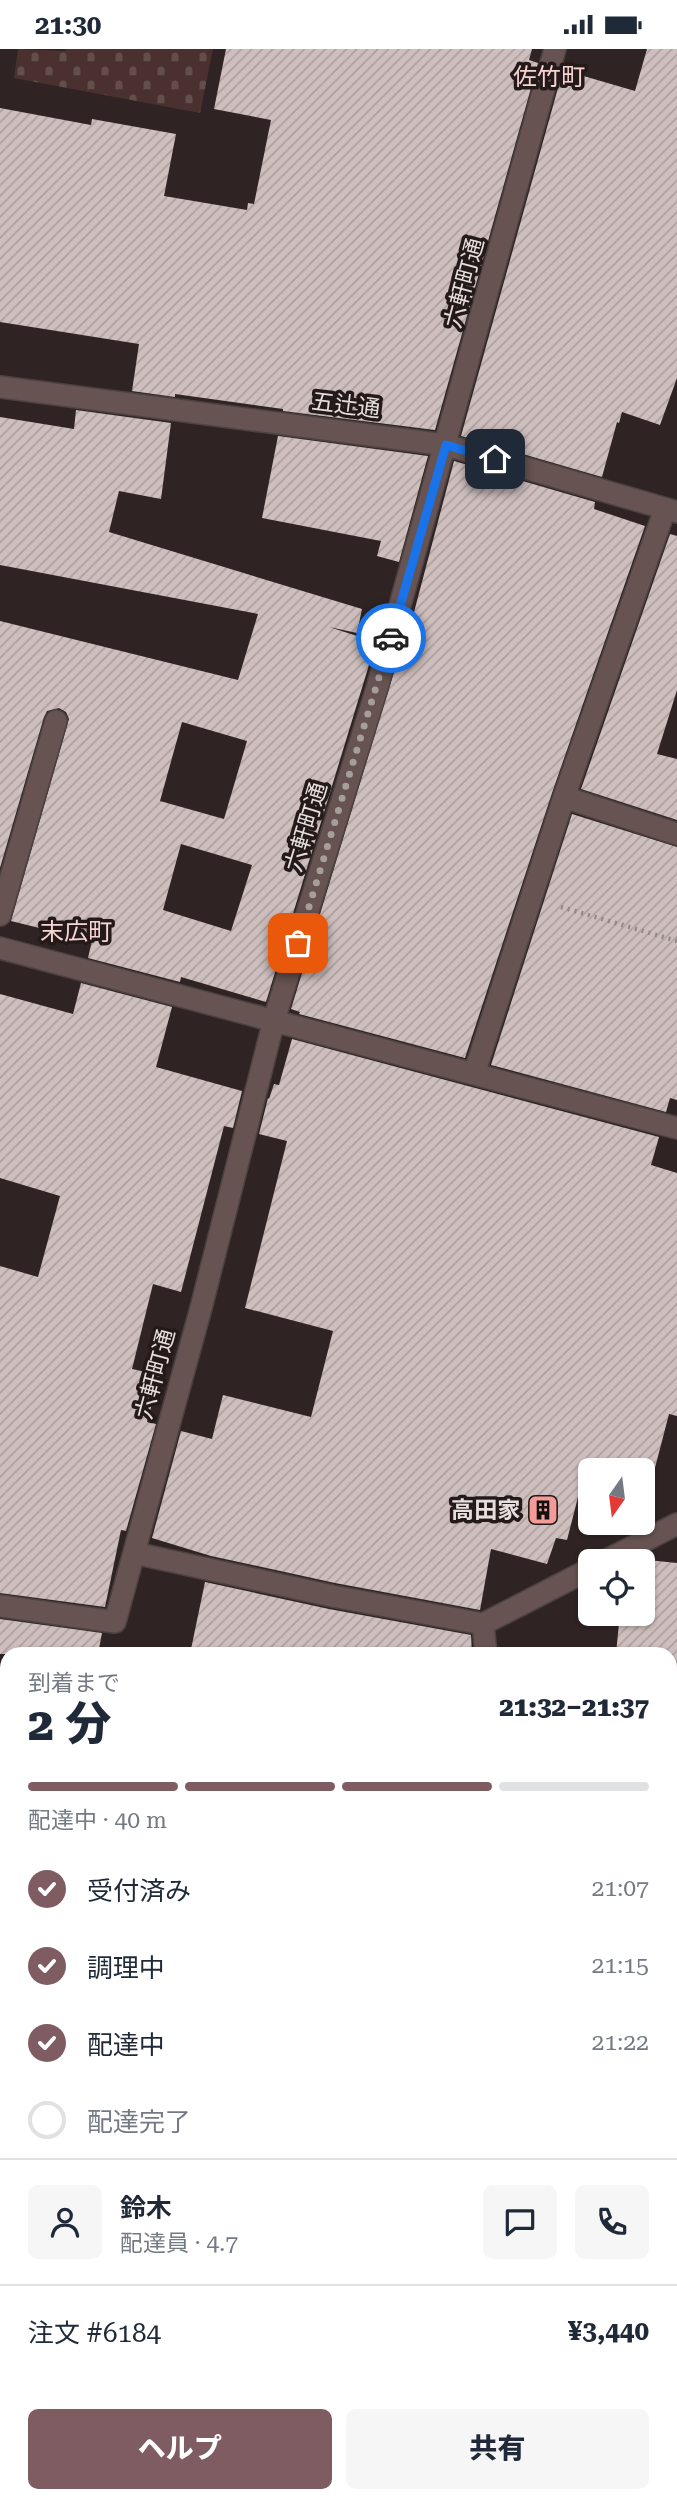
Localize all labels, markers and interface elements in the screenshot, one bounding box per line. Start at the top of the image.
text: 21:30 [35,10,101,40]
district label: 佐竹町 [513,63,585,91]
street label: 六軒町通 [440,235,489,331]
street label: 五辻通 [310,388,382,423]
pin [465,429,525,489]
icon: home [476,440,514,478]
courier [356,603,426,673]
icon: car [372,619,410,657]
street label: 六軒町通 [280,779,333,875]
pin [268,913,328,973]
district label: 末広町 [40,918,112,946]
icon: bag [279,924,317,962]
street label: 六軒町通 [131,1326,180,1422]
north arrow [578,1458,654,1535]
map controls [578,1458,655,1626]
building icon: 高田家 [526,1493,560,1527]
place label: 高田家 [451,1497,520,1524]
button: locate [578,1549,655,1626]
text: 到着まで [28,1670,120,1697]
text: 21:32–21:37 [499,1692,649,1722]
text: 2 分 [28,1697,111,1751]
text: 配達中 · 40 m [28,1807,167,1834]
icon: check [28,1870,66,1908]
text: 21:07 [592,1875,649,1902]
text: 受付済み [87,1876,191,1906]
icon: check [28,1947,66,1985]
text: 21:15 [592,1952,649,1979]
text: 調理中 [87,1953,165,1983]
icon: check [28,2024,66,2062]
text: 21:22 [592,2029,649,2056]
text: 配達中 [87,2030,165,2060]
text: 配達完了 [87,2107,191,2137]
button: person [28,2185,102,2259]
button: chat [483,2185,557,2259]
button: phone [575,2185,649,2259]
text: 鈴木 [120,2193,172,2223]
text: 配達員 · 4.7 [120,2230,238,2257]
text: ¥3,440 [568,2316,649,2346]
text: 注文 #6184 [28,2318,161,2348]
button: ヘルプ [28,2409,332,2489]
button: 共有 [346,2409,649,2489]

